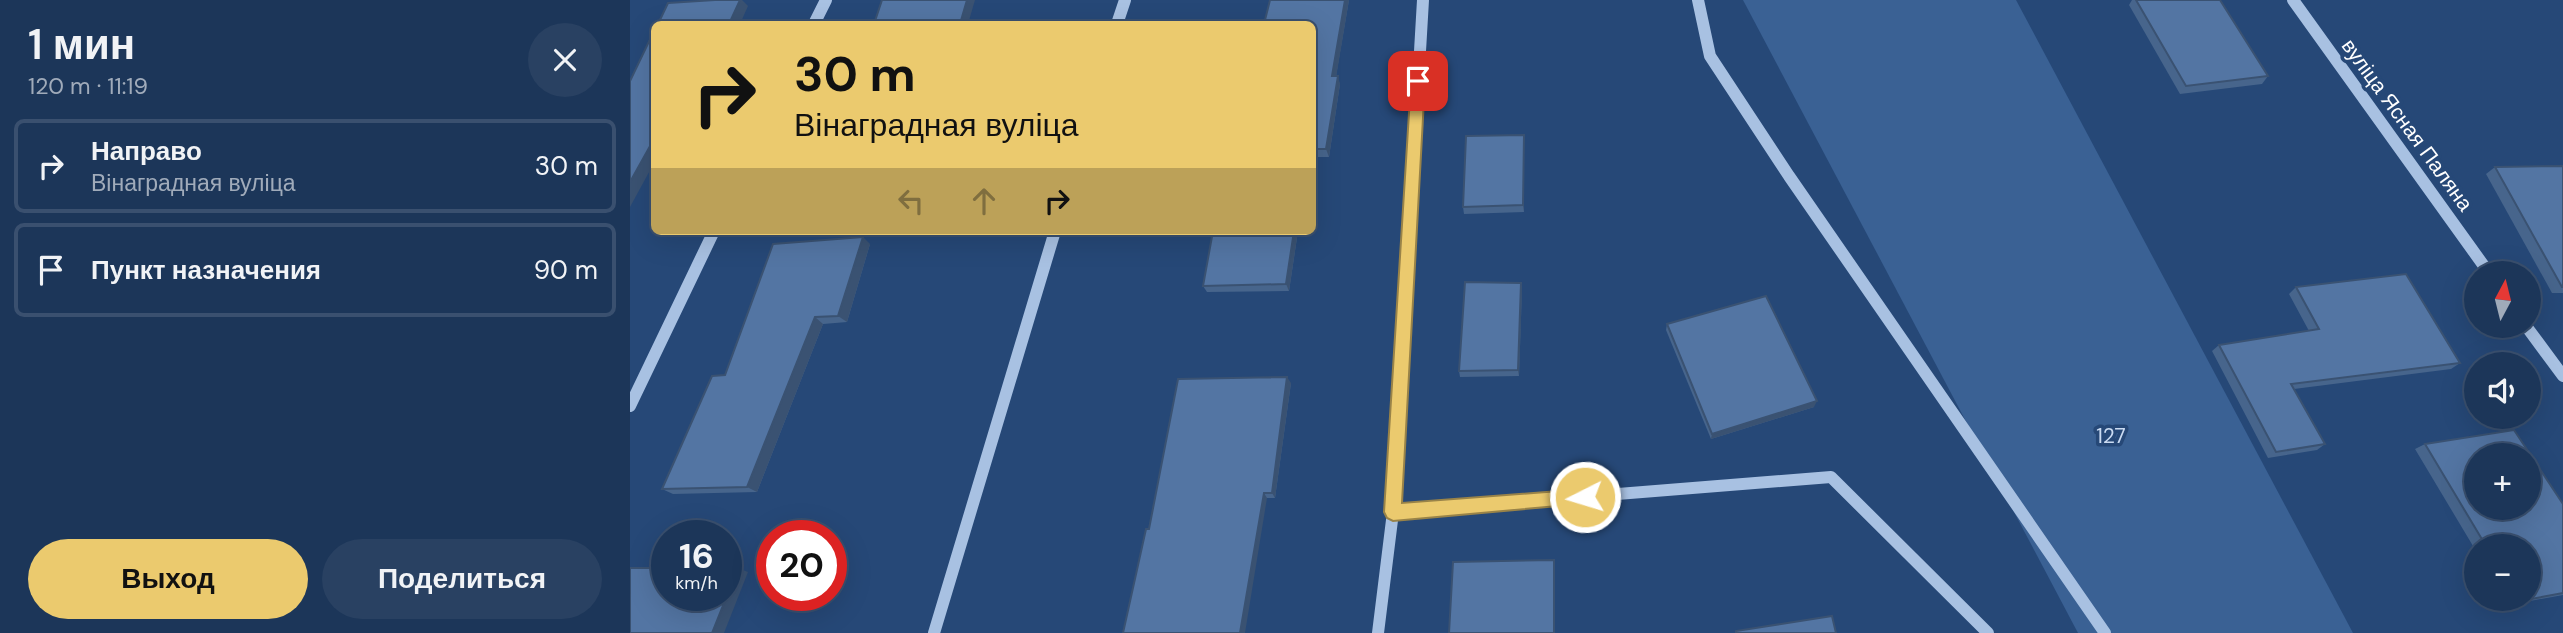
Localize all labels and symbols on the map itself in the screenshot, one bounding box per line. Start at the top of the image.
street label: вуліца Ясная Паляна [2335,33,2479,217]
pin [1388,51,1448,111]
north arrow [2464,261,2541,338]
park label: 127 [2096,422,2126,450]
position arrow [1548,460,1622,534]
speed limit sign: 20 [756,520,847,611]

